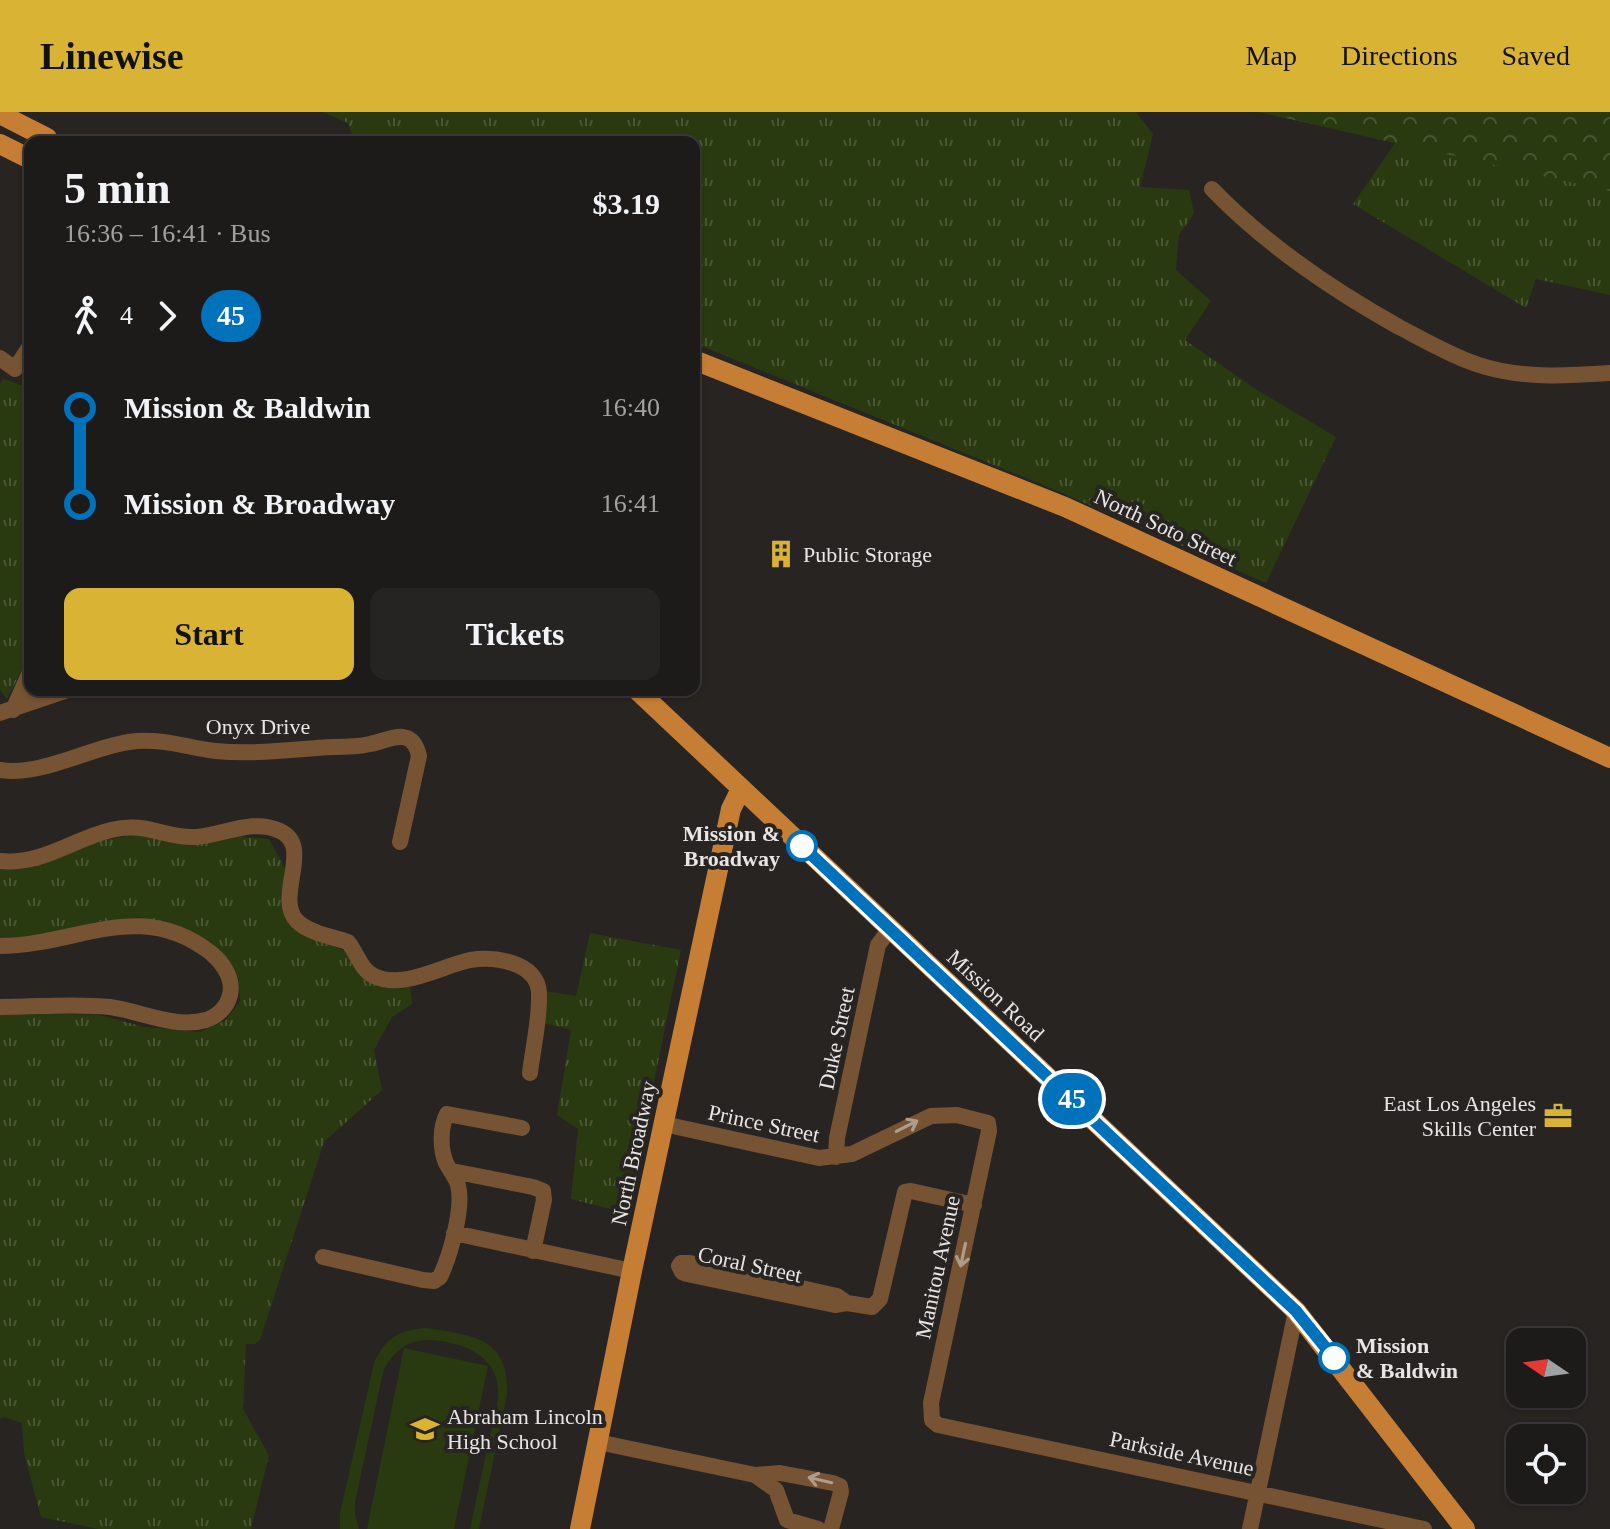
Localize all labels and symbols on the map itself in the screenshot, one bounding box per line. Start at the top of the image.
street label: North Soto Street [1091,484,1241,571]
building icon: Public Storage [766,539,796,569]
place label: Public Storage [803,542,932,567]
street label: Onyx Drive [206,714,310,739]
place label: Mission & Broadway [683,821,780,871]
marker: Mission & Broadway [787,831,817,861]
street label: Mission Road [942,944,1049,1046]
street label: Duke Street [813,984,860,1092]
line badge: 45 [1036,1073,1108,1125]
street label: North Broadway [606,1078,661,1228]
place label: East Los Angeles Skills Center [1383,1091,1537,1141]
street label: Prince Street [706,1100,822,1147]
office icon: East Los Angeles Skills Center [1543,1101,1573,1131]
one-way arrow [894,1118,918,1133]
street label: Manitou Avenue [910,1193,965,1341]
street label: Coral Street [696,1241,804,1288]
one-way arrow [955,1241,970,1267]
north arrow [1506,1328,1586,1408]
place label: Mission & Baldwin [1356,1333,1458,1383]
marker: Mission & Baldwin [1319,1343,1349,1373]
place label: Abraham Lincoln High School [447,1404,603,1454]
school or university icon: Abraham Lincoln High School [410,1414,440,1444]
street label: Parkside Avenue [1107,1426,1256,1481]
one-way arrow [807,1472,833,1487]

